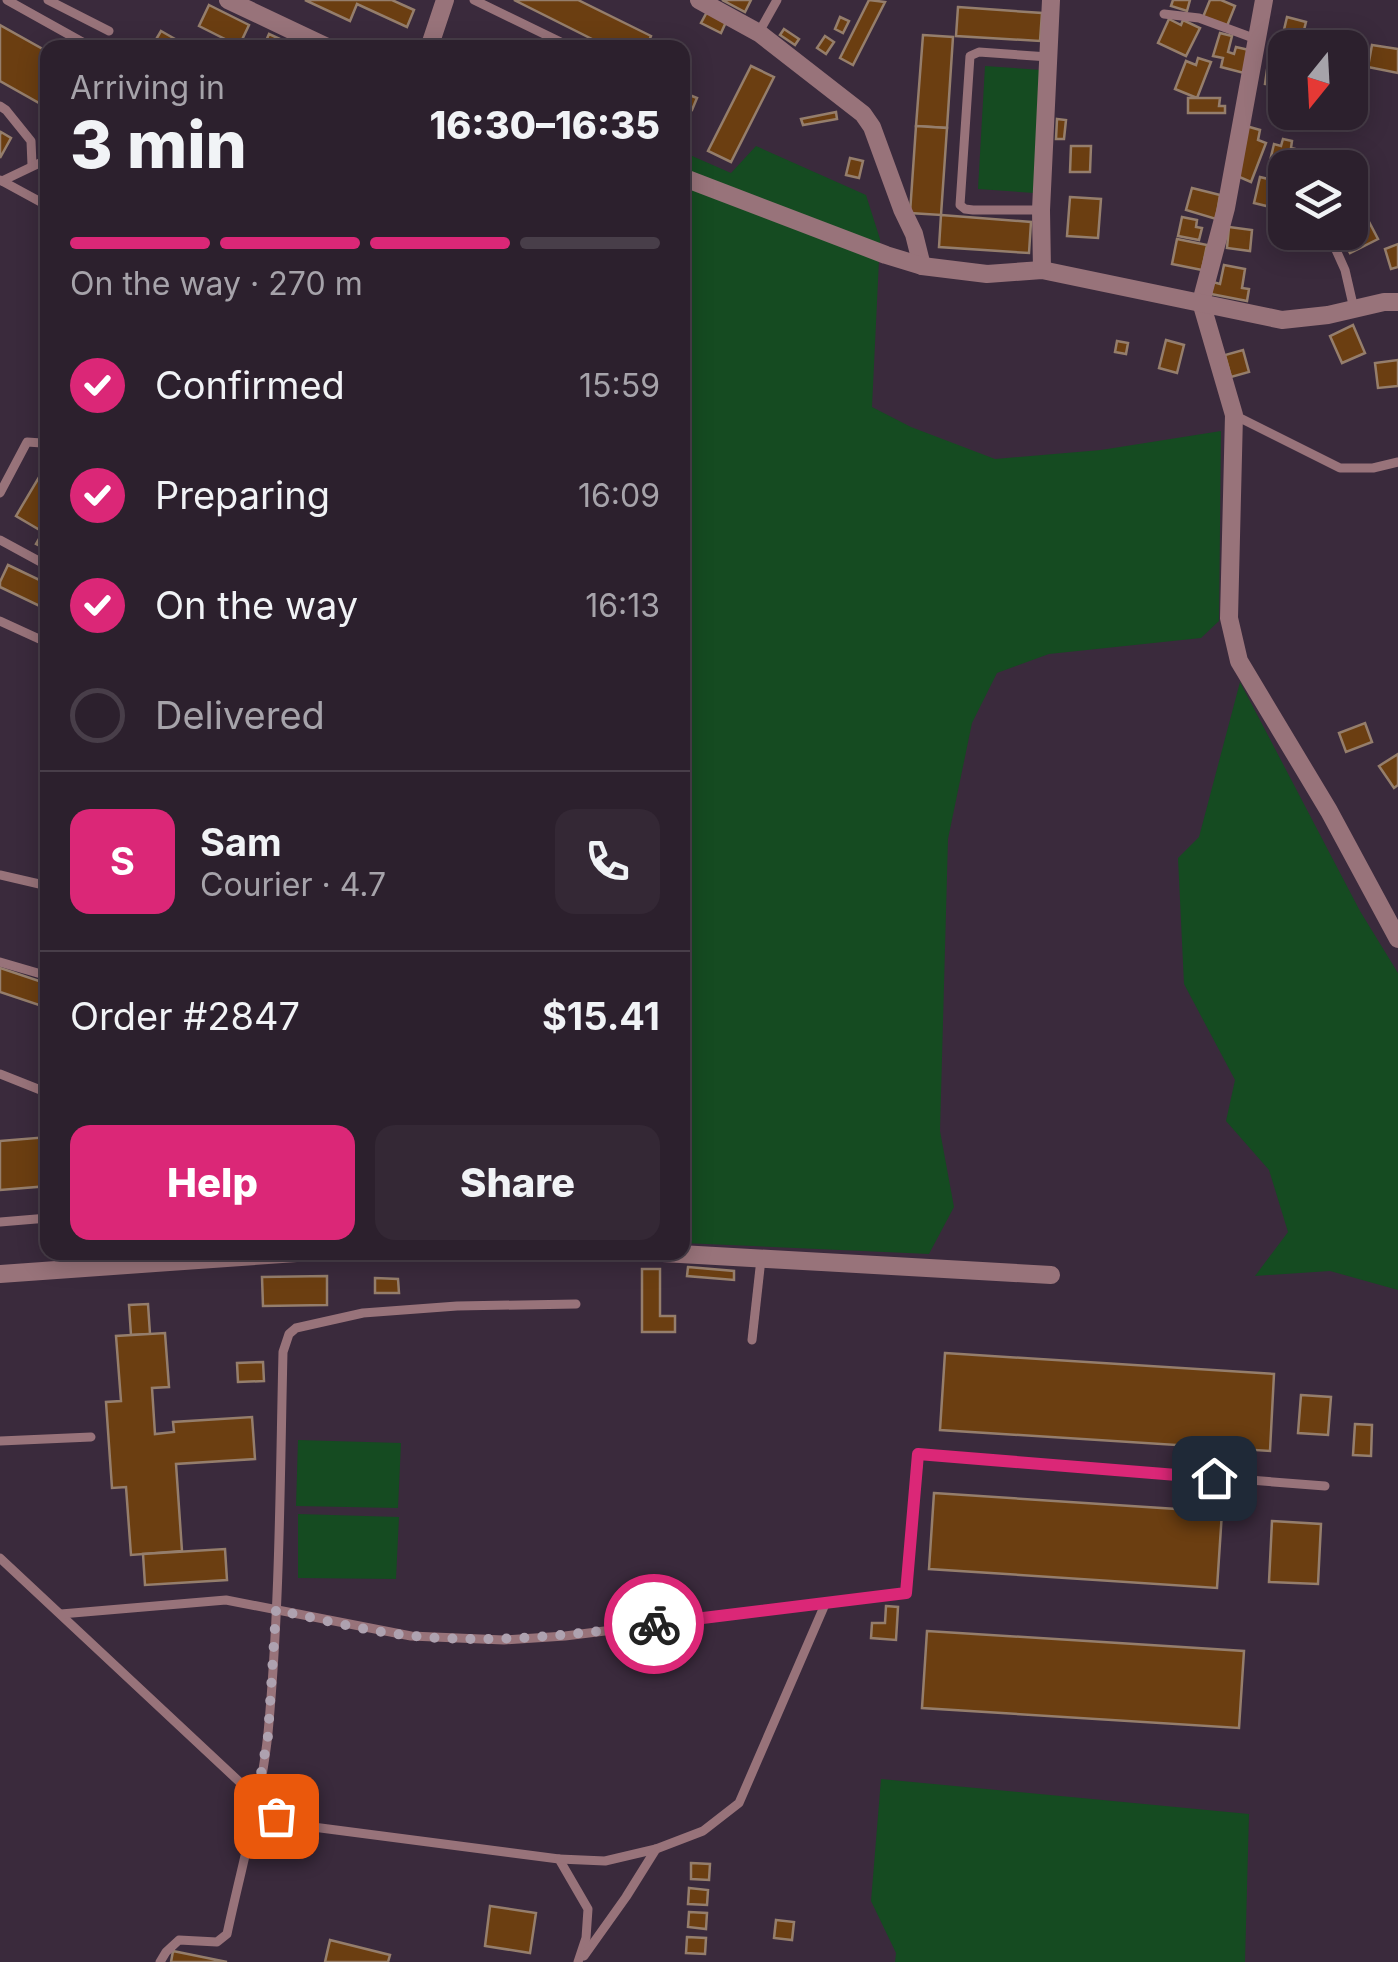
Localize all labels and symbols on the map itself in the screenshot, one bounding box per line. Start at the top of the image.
north arrow [1268,30,1368,130]
pin [1172,1436,1257,1521]
courier [604,1574,704,1674]
pin [234,1774,319,1859]

